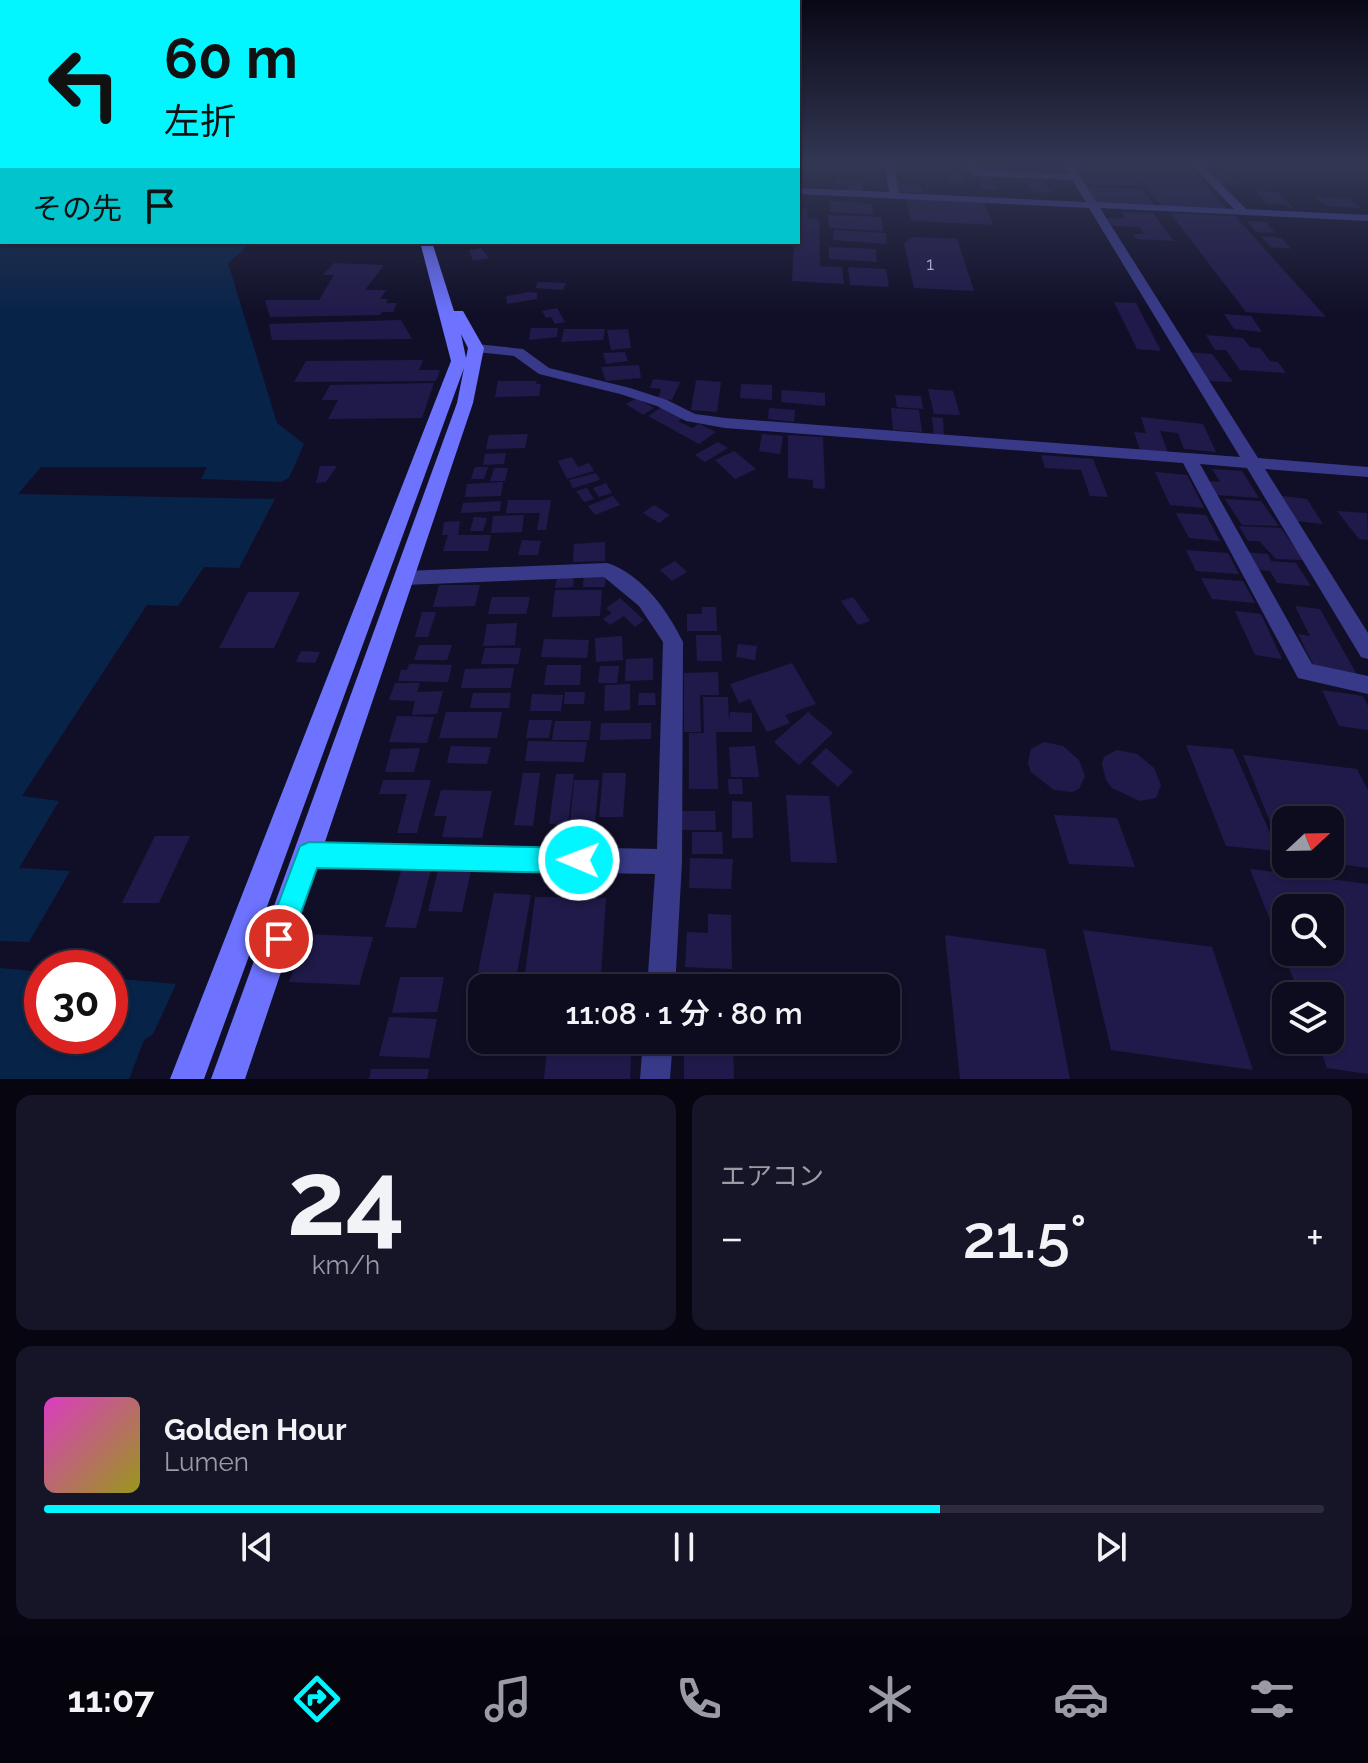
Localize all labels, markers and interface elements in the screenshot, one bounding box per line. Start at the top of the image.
text: 60 m [164,25,298,91]
icon: left [32,32,136,136]
text: 左折 [164,100,236,142]
icon: arrive [138,184,182,228]
text: その先 [32,191,122,226]
house number: 1 [926,253,934,274]
north arrow [1272,806,1344,878]
map controls [1272,806,1344,1054]
position arrow [537,818,621,902]
button: search [1272,894,1344,966]
pin [245,905,313,973]
icon: arrive [257,917,301,961]
speed limit sign: 30 [24,950,128,1054]
button: layers [1272,982,1344,1054]
text: 11:08 · 1 分 · 80 m [565,996,803,1031]
text: 24 [287,1137,405,1259]
text: エアコン [720,1161,824,1191]
text: 21.5° [963,1202,1087,1272]
text: − [720,1212,744,1263]
text: + [1306,1212,1324,1263]
text: km/h [312,1250,380,1280]
text: Golden Hour [164,1412,347,1447]
text: Lumen [164,1447,249,1477]
icon: previous [235,1525,279,1569]
icon: pause [662,1525,706,1569]
icon: next [1089,1525,1133,1569]
icon: directions [289,1671,345,1727]
icon: music [480,1671,536,1727]
icon: phone [671,1671,727,1727]
icon: climate [862,1671,918,1727]
icon: car [1053,1671,1109,1727]
icon: filters [1244,1671,1300,1727]
text: 11:07 [68,1678,154,1720]

